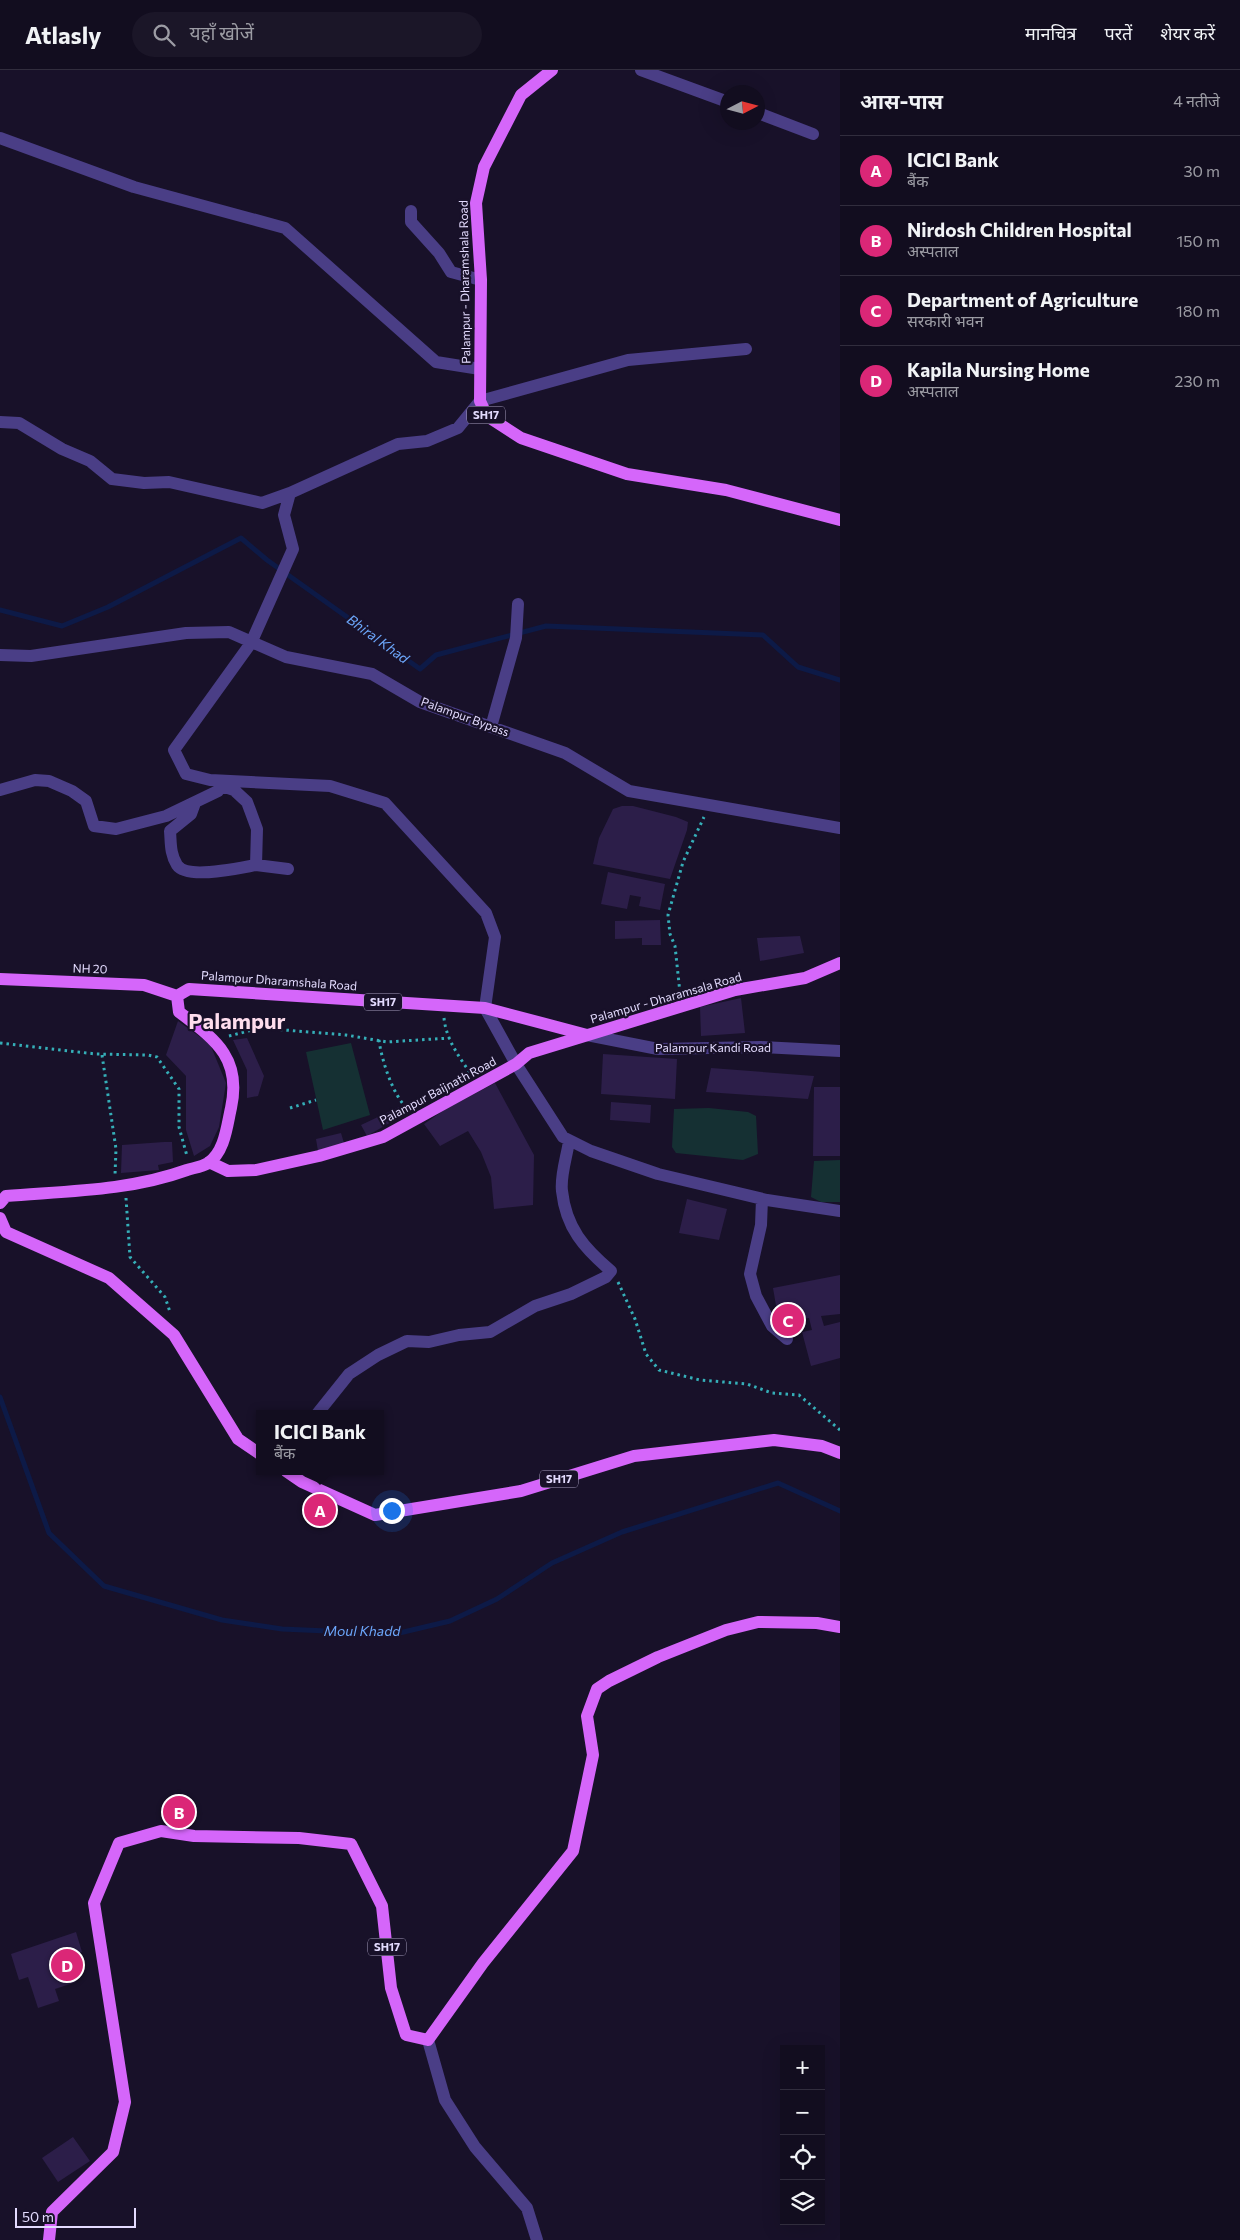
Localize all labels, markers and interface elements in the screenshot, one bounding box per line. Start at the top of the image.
search box [132,12,482,57]
text: Atlasly [25,20,102,49]
icon: search [150,21,178,49]
text: यहाँ खोजें [190,21,254,44]
text: मानचित्र [1025,22,1076,44]
text: परतें [1104,22,1132,44]
text: शेयर करें [1160,22,1215,44]
north arrow [720,85,765,130]
text: आस-पास [860,88,943,113]
text: 4 नतीजे [1173,91,1220,110]
text: ICICI Bank [907,148,999,171]
text: A [870,161,882,180]
text: 30 m [1183,161,1220,180]
text: बैंक [907,171,928,190]
street label: Palampur - Dharamshala Road [456,200,472,364]
text: Nirdosh Children Hospital [907,218,1132,241]
text: B [871,231,881,250]
text: 150 m [1177,231,1220,250]
text: अस्पताल [907,241,959,260]
text: Department of Agriculture [907,288,1138,311]
text: C [871,301,881,320]
text: 180 m [1176,301,1220,320]
text: सरकारी भवन [907,311,984,330]
text: Kapila Nursing Home [907,358,1090,381]
text: D [870,371,882,390]
text: 230 m [1175,371,1220,390]
text: अस्पताल [907,381,959,400]
road number: SH17 [467,406,505,424]
water label: Bhiral Khad [344,610,413,667]
street label: Palampur Bypass [419,694,511,738]
street label: NH 20 [72,960,108,976]
street label: Palampur Dharamshala Road [201,968,358,992]
street label: Palampur - Dharamsala Road [589,969,743,1025]
road number: SH17 [364,994,402,1010]
district label: Palampur [188,1007,286,1034]
street label: Palampur Kandi Road [655,1040,771,1054]
street label: Palampur Baijnath Road [377,1053,498,1127]
pin: C [772,1301,804,1339]
popup [256,1410,384,1475]
text: ICICI Bank [274,1420,366,1443]
text: बैंक [274,1443,295,1462]
road number: SH17 [540,1470,578,1488]
pin: A [304,1491,336,1529]
your location [379,1498,405,1524]
water label: Moul Khadd [324,1622,401,1639]
pin: B [163,1793,195,1831]
road number: SH17 [368,1938,406,1955]
pin: D [51,1946,83,1984]
map controls [780,2045,825,2225]
button: + [780,2045,825,2090]
button: − [780,2090,825,2135]
button: locate [780,2135,825,2180]
button: layers [780,2180,825,2225]
scale bar [15,2205,136,2228]
text: 50 m [22,2208,54,2225]

